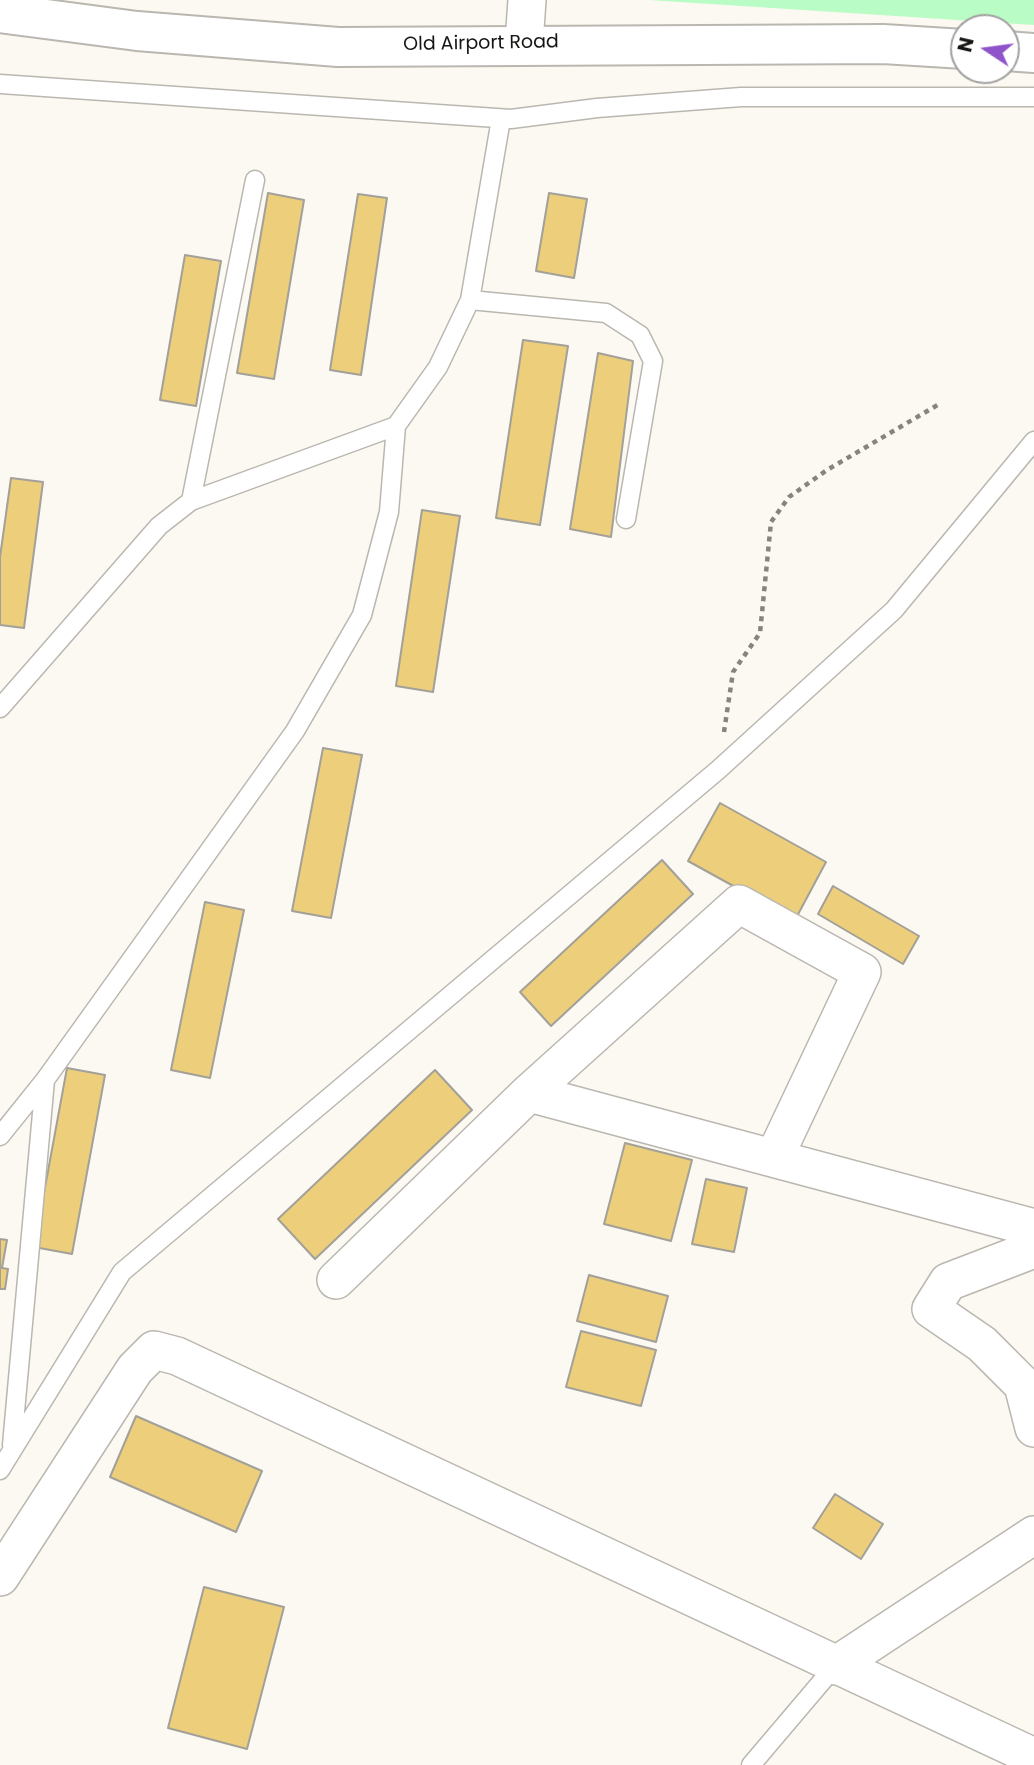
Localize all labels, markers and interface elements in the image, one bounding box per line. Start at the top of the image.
north arrow [950,14,1020,84]
street label: Old Airport Road [403,31,559,57]
text: N [951,35,981,55]

